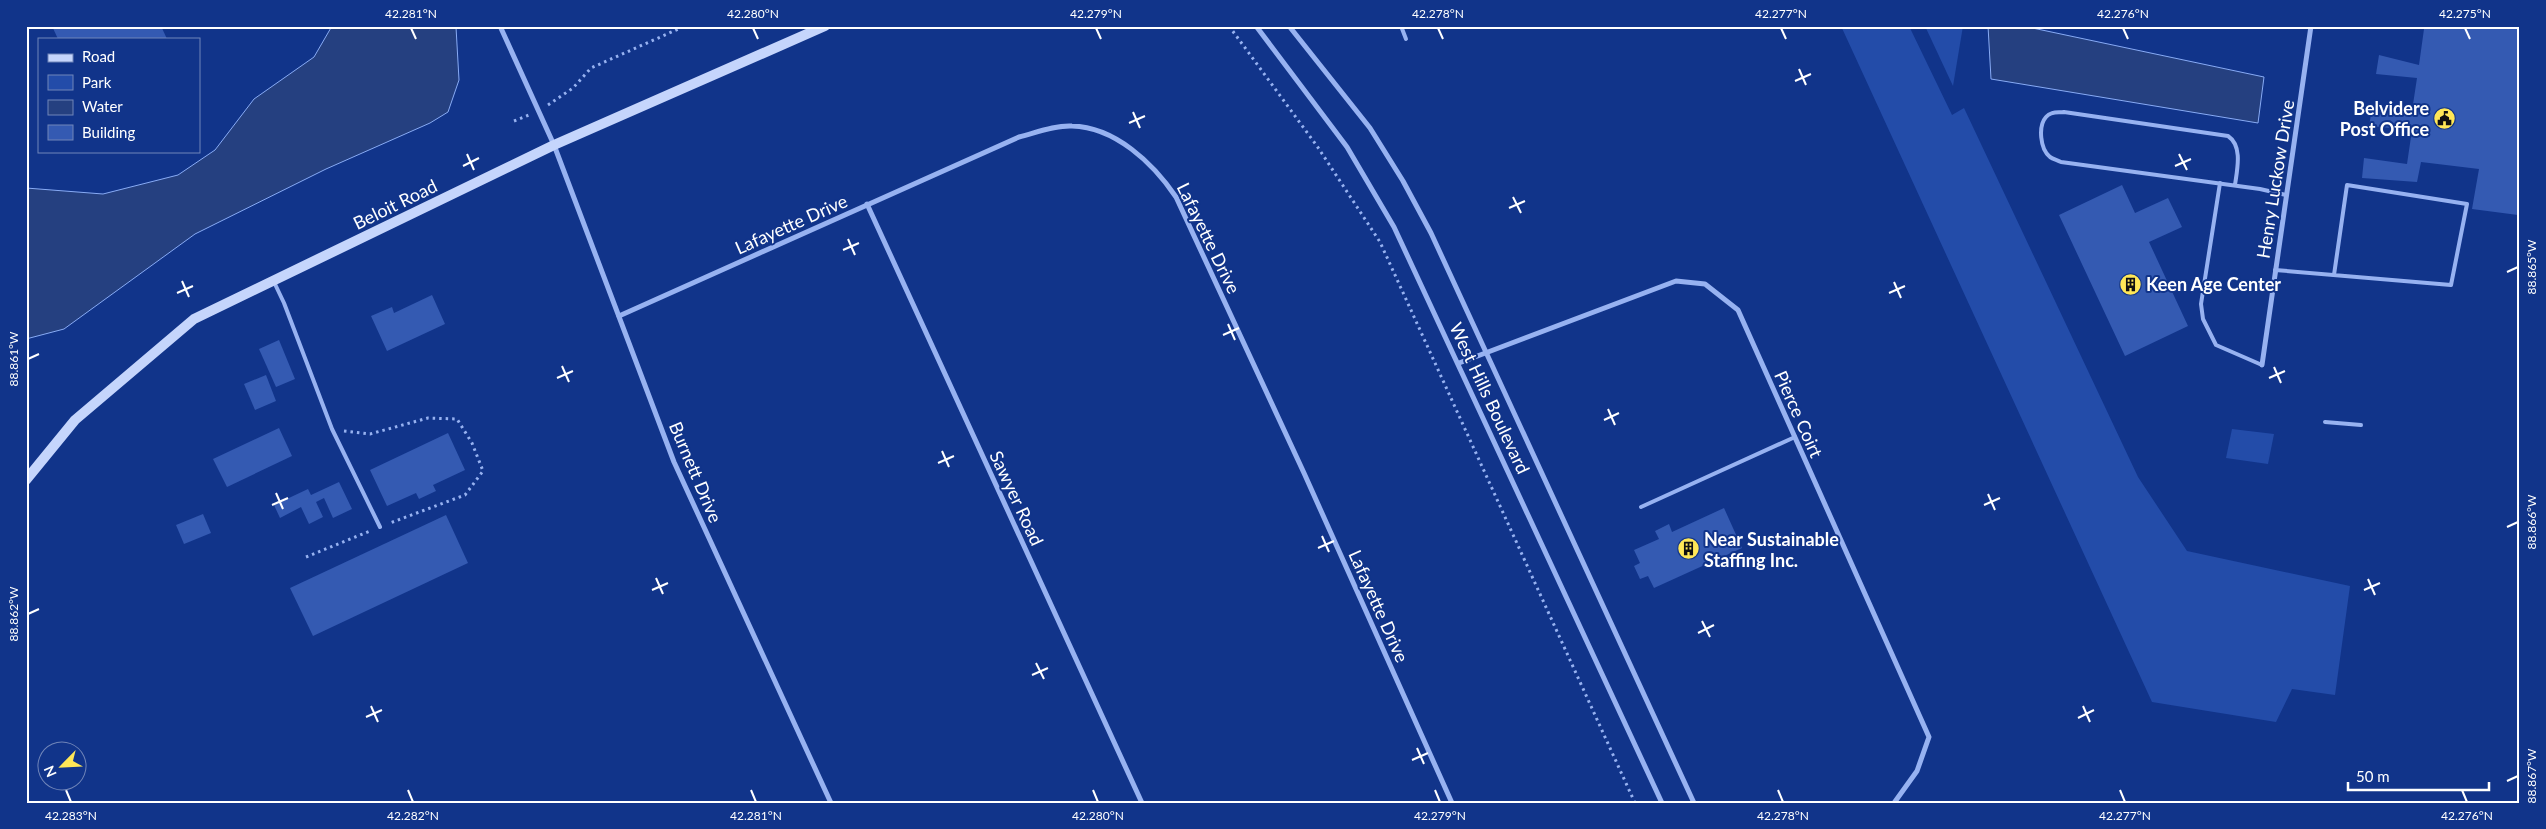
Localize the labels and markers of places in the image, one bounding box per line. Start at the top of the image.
place label: Belvidere Post Office [2340,97,2429,140]
public building icon: Belvidere Post Office [2433,106,2457,130]
building icon: Keen Age Center [2118,272,2142,296]
place label: Keen Age Center [2146,273,2281,295]
place label: Near Sustainable Staffing Inc. [1704,528,1839,571]
building icon: Near Sustainable Staffing Inc. [1676,537,1700,561]

